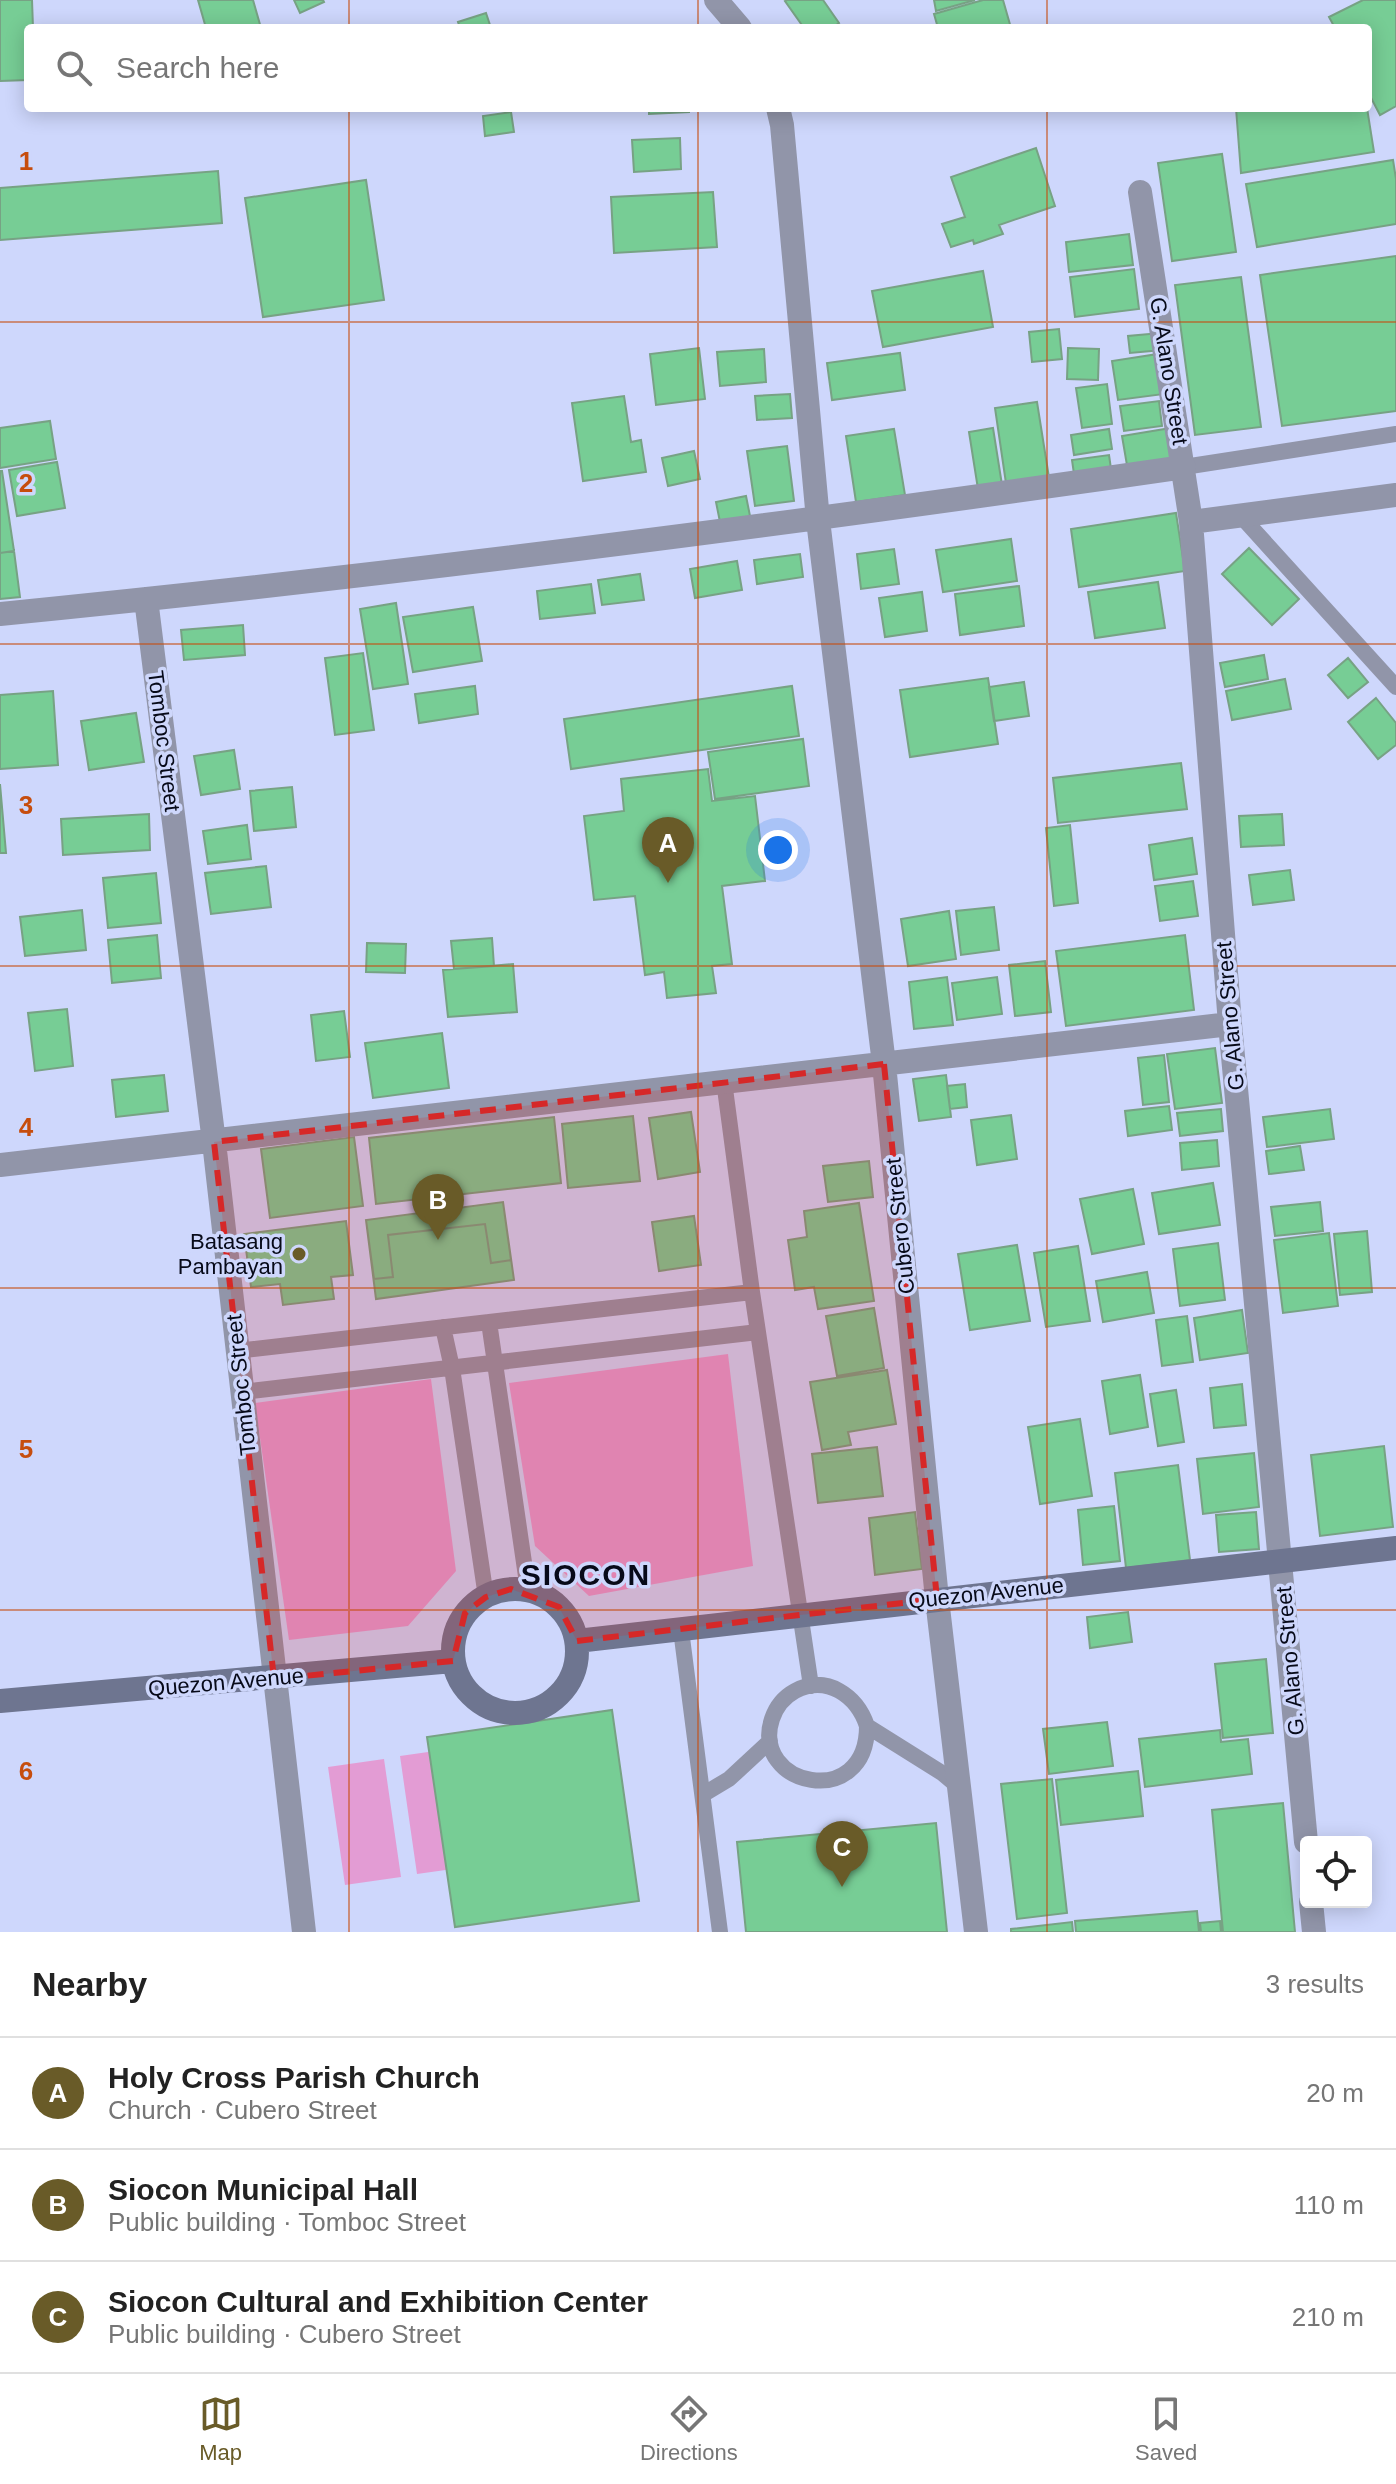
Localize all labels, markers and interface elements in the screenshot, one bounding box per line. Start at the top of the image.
search box [24,24,1372,112]
icon: search [52,46,96,90]
text: Search here [116,51,279,84]
text: 1 [19,146,33,176]
street label: G. Alano Street [1145,295,1193,447]
text: 2 [19,468,33,498]
street label: Tomboc Street [143,669,185,813]
text: 3 [19,790,33,820]
pin: A [642,817,694,883]
your location [758,830,798,870]
street label: G. Alano Street [1211,941,1249,1091]
text: 4 [19,1112,34,1142]
street label: Cubero Street [880,1157,920,1295]
pin: B [412,1174,464,1240]
place label: Batasang Pambayan [178,1229,283,1279]
marker: Batasang Pambayan [290,1245,308,1263]
street label: Tomboc Street [221,1313,261,1457]
text: 5 [19,1434,33,1464]
district label: SIOCON [521,1558,651,1591]
street label: Quezon Avenue [907,1572,1065,1614]
street label: G. Alano Street [1271,1586,1309,1736]
street label: Quezon Avenue [147,1663,305,1701]
text: 6 [19,1756,33,1786]
pin: C [816,1821,868,1887]
map controls [1300,1836,1372,1908]
button: locate [1300,1836,1372,1908]
text: Nearby [32,1965,147,2003]
text: 3 results [1266,1969,1364,1999]
text: Holy Cross Parish Church [108,2061,480,2094]
text: A [49,2078,67,2108]
text: 20 m [1306,2078,1364,2108]
text: Church · Cubero Street [108,2095,377,2125]
text: Siocon Municipal Hall [108,2173,418,2206]
text: B [49,2190,67,2220]
text: 110 m [1294,2190,1364,2220]
text: Public building · Tomboc Street [108,2207,466,2237]
text: Siocon Cultural and Exhibition Center [108,2285,648,2318]
text: C [49,2302,67,2332]
text: 210 m [1292,2302,1364,2332]
text: Public building · Cubero Street [108,2319,461,2349]
tab: Map [199,2392,243,2466]
tab: Directions [640,2392,738,2466]
tab: Saved [1135,2392,1197,2466]

